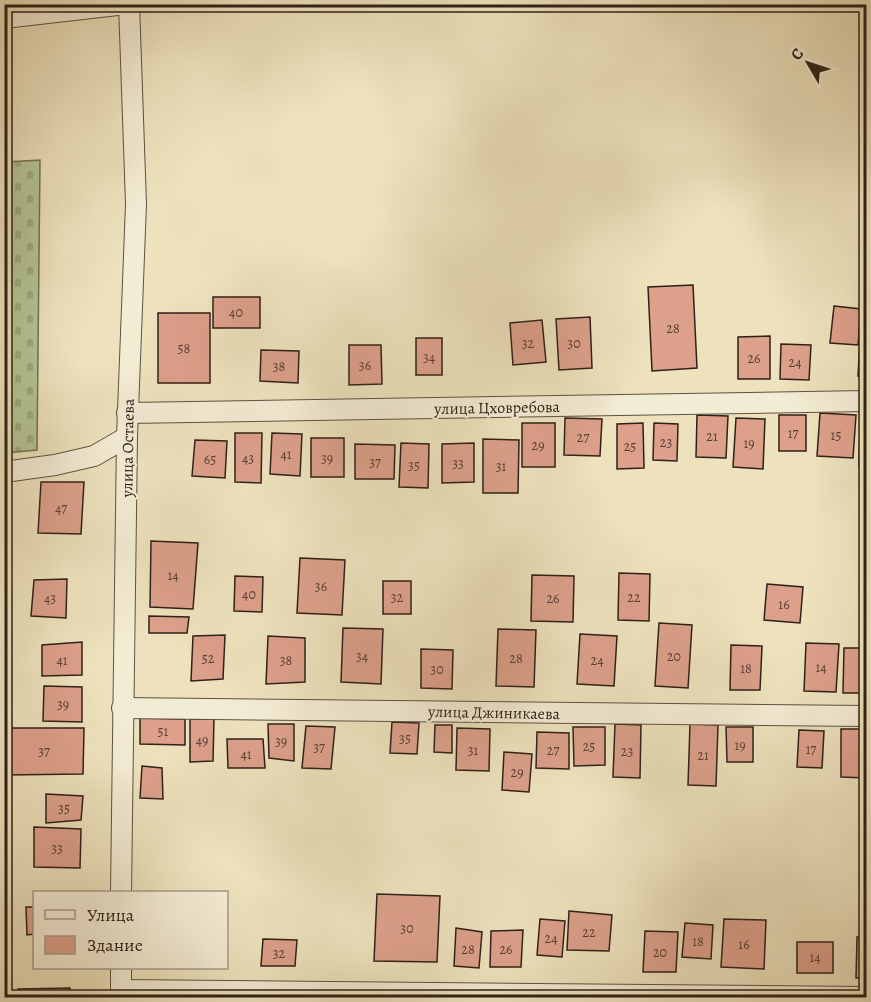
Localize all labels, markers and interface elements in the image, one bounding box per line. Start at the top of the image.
north arrow [778,33,838,93]
text: С [785,43,809,65]
house number: 40 [229,303,243,322]
house number: 28 [666,319,680,338]
house number: 32 [522,334,535,353]
house number: 30 [567,334,581,353]
house number: 58 [178,339,191,358]
house number: 34 [423,348,435,367]
house number: 26 [747,349,761,368]
house number: 24 [789,353,802,372]
house number: 36 [359,356,371,375]
house number: 38 [273,357,286,376]
street label: улица Цховребова [433,396,561,420]
street label: улица Остаева [116,398,140,499]
house number: 17 [788,424,798,443]
house number: 15 [831,426,841,445]
house number: 21 [706,427,718,446]
house number: 27 [577,428,589,447]
house number: 23 [660,433,672,452]
house number: 19 [743,434,755,453]
house number: 29 [531,436,545,455]
house number: 25 [624,437,636,456]
house number: 41 [280,445,292,464]
house number: 43 [242,449,254,468]
house number: 39 [321,449,333,468]
house number: 65 [204,450,216,469]
house number: 37 [369,453,381,472]
house number: 33 [452,454,464,473]
house number: 35 [408,456,420,475]
house number: 31 [496,457,507,476]
house number: 47 [55,499,67,518]
house number: 14 [167,566,179,585]
house number: 36 [315,577,327,596]
house number: 40 [242,585,256,604]
house number: 32 [391,588,404,607]
house number: 22 [627,588,641,607]
house number: 43 [44,589,56,608]
house number: 26 [546,589,560,608]
house number: 16 [778,595,790,614]
house number: 34 [356,647,368,666]
house number: 20 [667,647,681,666]
house number: 52 [202,649,215,668]
house number: 28 [509,649,523,668]
house number: 41 [56,651,68,670]
house number: 38 [280,651,293,670]
house number: 24 [591,651,604,670]
house number: 14 [815,658,827,677]
house number: 18 [740,659,752,678]
house number: 30 [430,660,444,679]
house number: 39 [57,695,69,714]
street label: улица Джиникаева [427,701,561,725]
house number: 51 [158,722,169,741]
house number: 35 [399,729,411,748]
house number: 49 [196,731,208,750]
house number: 39 [275,732,287,751]
house number: 19 [734,736,746,755]
house number: 25 [583,737,595,756]
house number: 37 [313,738,325,757]
house number: 17 [806,740,816,759]
house number: 31 [468,741,479,760]
house number: 27 [547,741,559,760]
house number: 37 [38,742,50,761]
house number: 23 [621,742,633,761]
house number: 41 [240,745,252,764]
house number: 21 [697,746,709,765]
house number: 29 [510,763,524,782]
house number: 35 [58,799,70,818]
house number: 33 [51,839,63,858]
legend [33,891,228,969]
text: Улица [87,903,135,927]
house number: 30 [400,919,414,938]
house number: 22 [582,923,596,942]
house number: 24 [545,929,558,948]
house number: 18 [692,932,704,951]
text: Здание [87,933,143,957]
house number: 16 [738,935,750,954]
house number: 28 [461,940,475,959]
house number: 26 [499,940,513,959]
house number: 20 [653,943,667,962]
house number: 32 [273,944,286,963]
house number: 14 [809,948,821,967]

